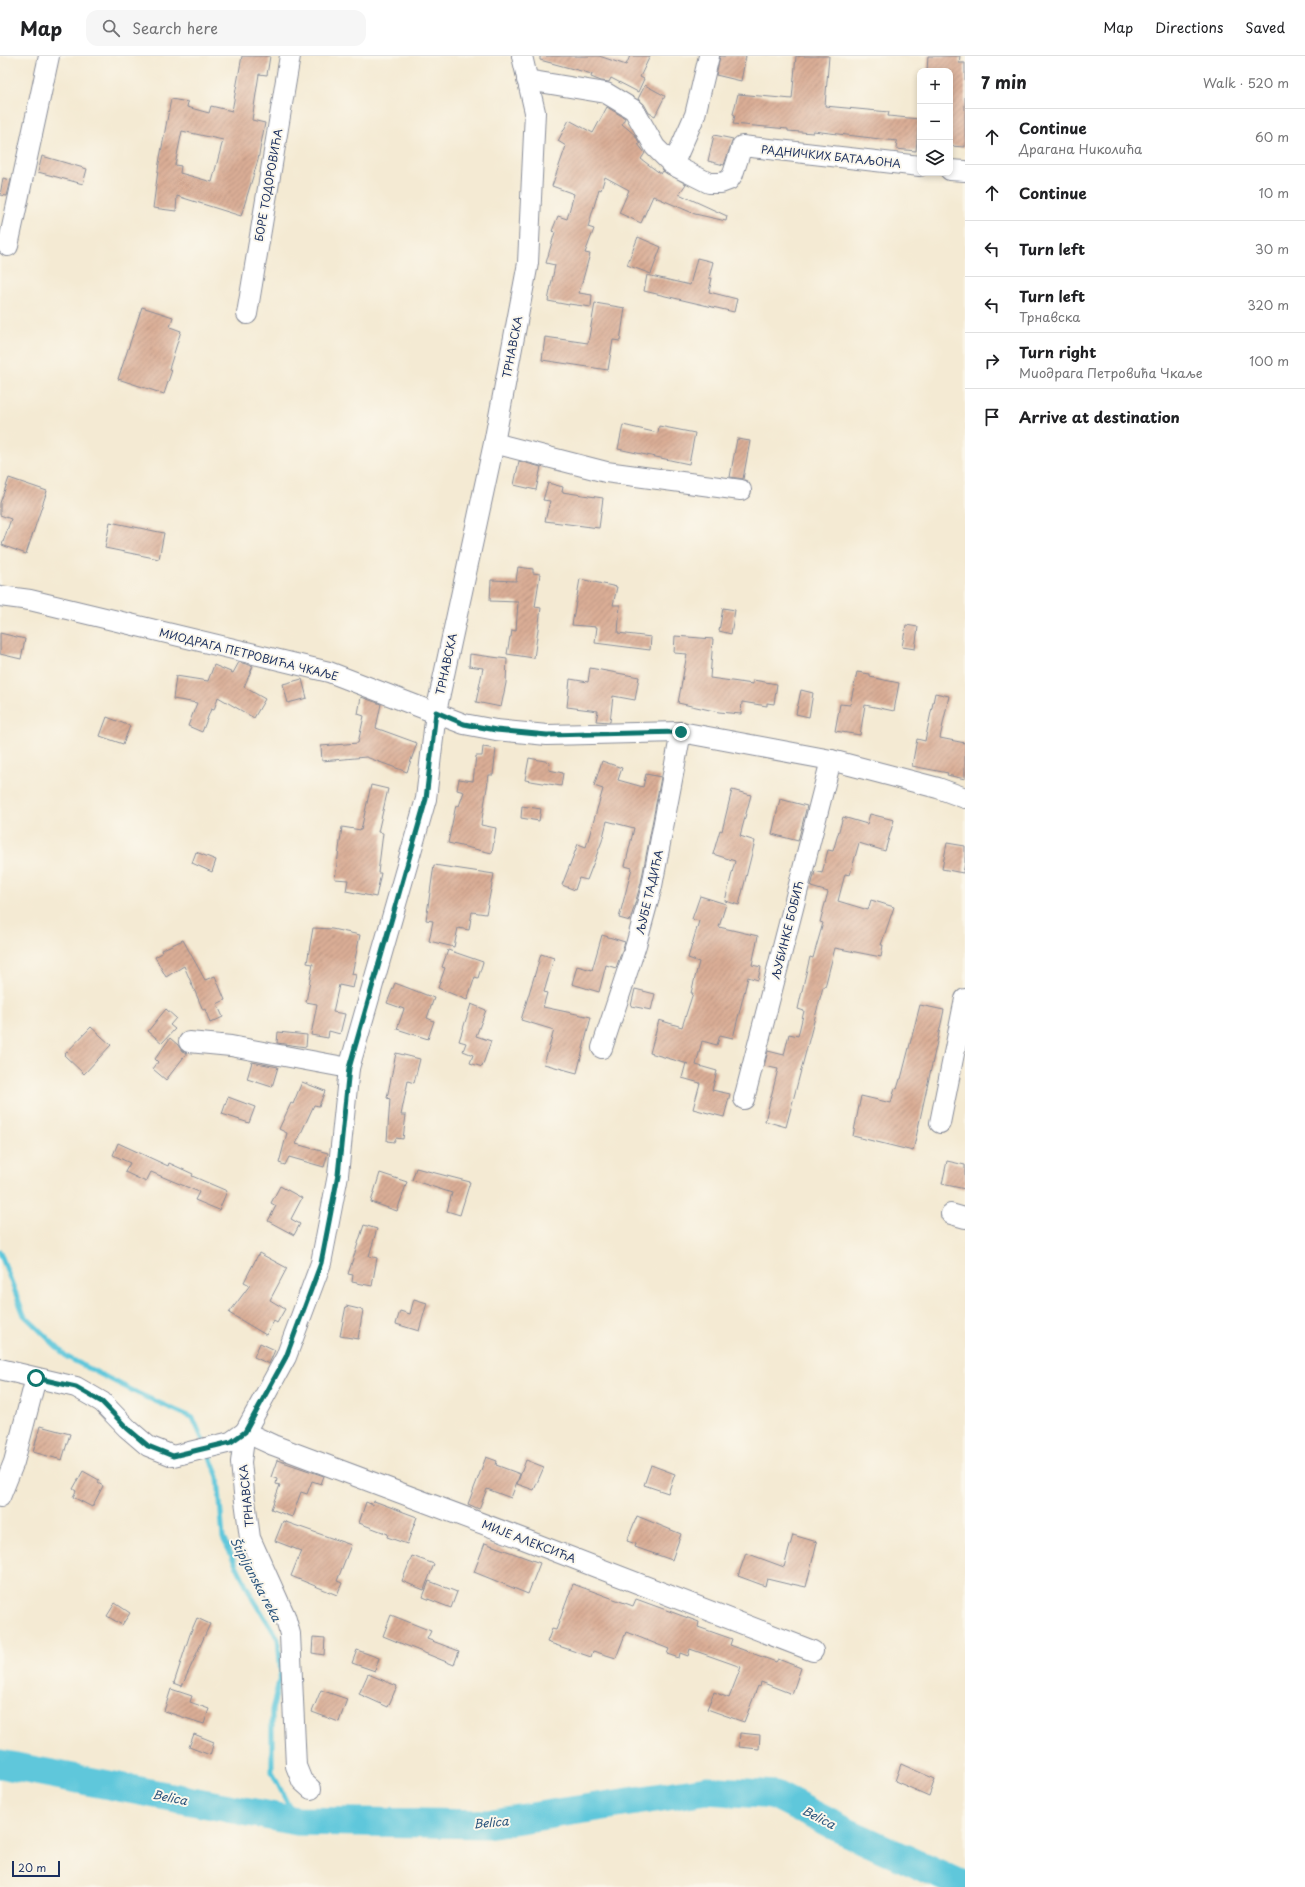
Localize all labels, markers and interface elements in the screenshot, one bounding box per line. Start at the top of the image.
search box [86,10,366,46]
text: Map [20,14,62,42]
text: Search here [132,16,218,39]
icon: search [100,17,122,39]
text: Map [1103,17,1133,38]
text: Directions [1155,17,1223,38]
text: Saved [1245,17,1285,38]
map controls [917,68,953,176]
button: + [917,68,953,104]
text: 7 min [981,69,1027,95]
text: Walk · 520 m [1203,73,1289,92]
button: − [917,104,953,140]
text: Continue [1019,116,1087,139]
icon: ahead [981,126,1003,148]
street label: БОРЕ ТОДОРОВИЋА [250,127,286,243]
text: 60 m [1255,127,1289,146]
text: Драгана Николића [1019,139,1142,158]
street label: РАДНИЧКИХ БАТАЉОНА [760,140,902,172]
button: layers [917,140,953,176]
text: Continue [1019,181,1087,204]
icon: ahead [981,182,1003,204]
text: 10 m [1259,183,1289,202]
text: Turn left [1019,237,1085,260]
icon: left [981,238,1003,260]
text: 30 m [1255,239,1289,258]
text: Turn left [1019,284,1085,307]
icon: left [981,294,1003,316]
text: 320 m [1247,295,1289,314]
text: Трнавска [1019,307,1080,326]
street label: ТРНАВСКА [498,314,526,380]
text: Turn right [1019,340,1096,363]
icon: right [981,350,1003,372]
text: 100 m [1249,351,1289,370]
text: Миодрага Петровића Чкаље [1019,363,1203,382]
text: Arrive at destination [1019,405,1180,428]
icon: arrive [981,406,1003,428]
street label: МИОДРАГА ПЕТРОВИЋА ЧКАЉЕ [158,623,340,685]
street label: ТРНАВСКА [431,631,461,697]
route end [672,723,690,741]
street label: ЉУБЕ ТАДИЋА [631,847,667,936]
street label: ЉУБИНКЕ БОБИЋ [767,879,807,981]
route start [27,1369,45,1387]
street label: ТРНАВСКА [234,1463,258,1528]
street label: МИЈЕ АЛЕКСИЋА [479,1515,579,1567]
water label: Štipljanska reka [226,1534,286,1625]
water label: Belica [151,1785,189,1809]
water label: Belica [799,1801,839,1833]
water label: Belica [473,1811,510,1832]
scale bar [12,1859,60,1878]
text: 20 m [18,1859,46,1876]

